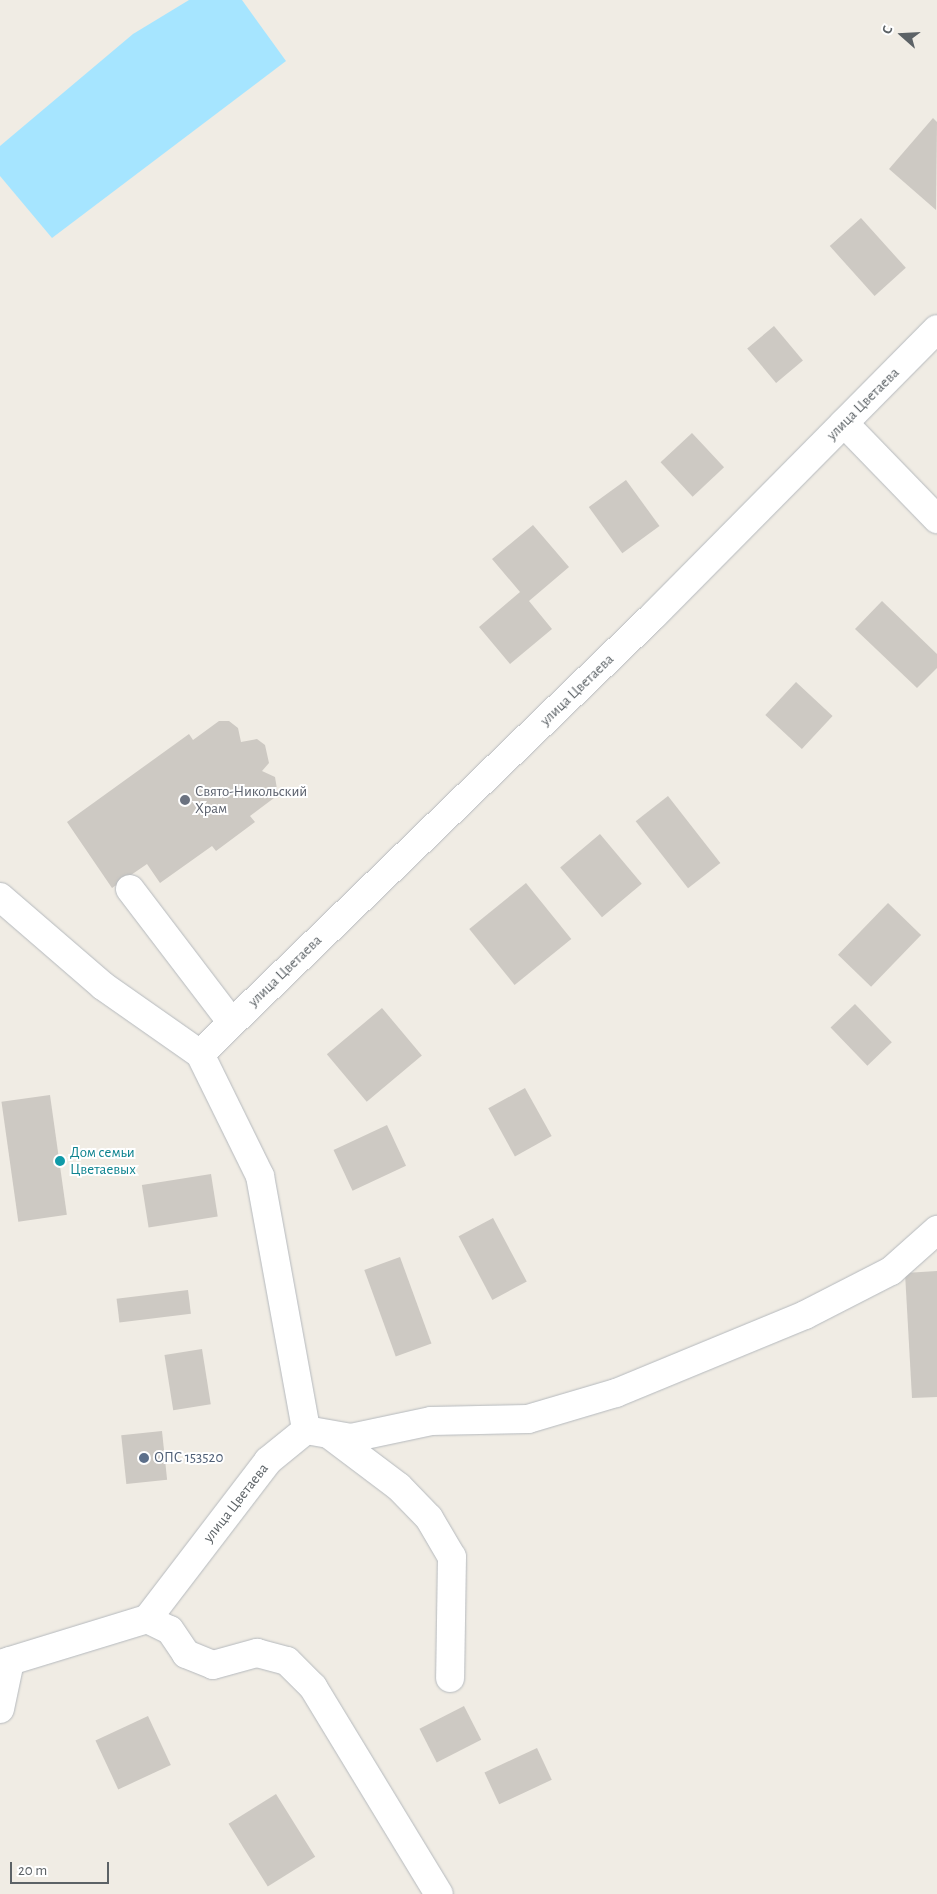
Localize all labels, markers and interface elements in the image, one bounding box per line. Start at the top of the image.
north arrow [877,10,927,60]
text: С [880,24,896,36]
street label: улица Цветаева [823,364,903,444]
street label: улица Цветаева [536,650,618,730]
place label: Свято-Никольский Храм [195,782,307,817]
marker: Свято-Никольский Храм [179,794,191,806]
street label: улица Цветаева [244,931,326,1011]
place label: Дом семьи Цветаевых [70,1143,136,1178]
marker: Дом семьи Цветаевых [54,1155,66,1167]
place label: ОПС 153520 [154,1449,223,1467]
marker: ОПС 153520 [138,1452,150,1464]
street label: улица Цветаева [200,1460,272,1546]
scale bar [12,1852,111,1884]
text: 20 m [18,1863,47,1878]

